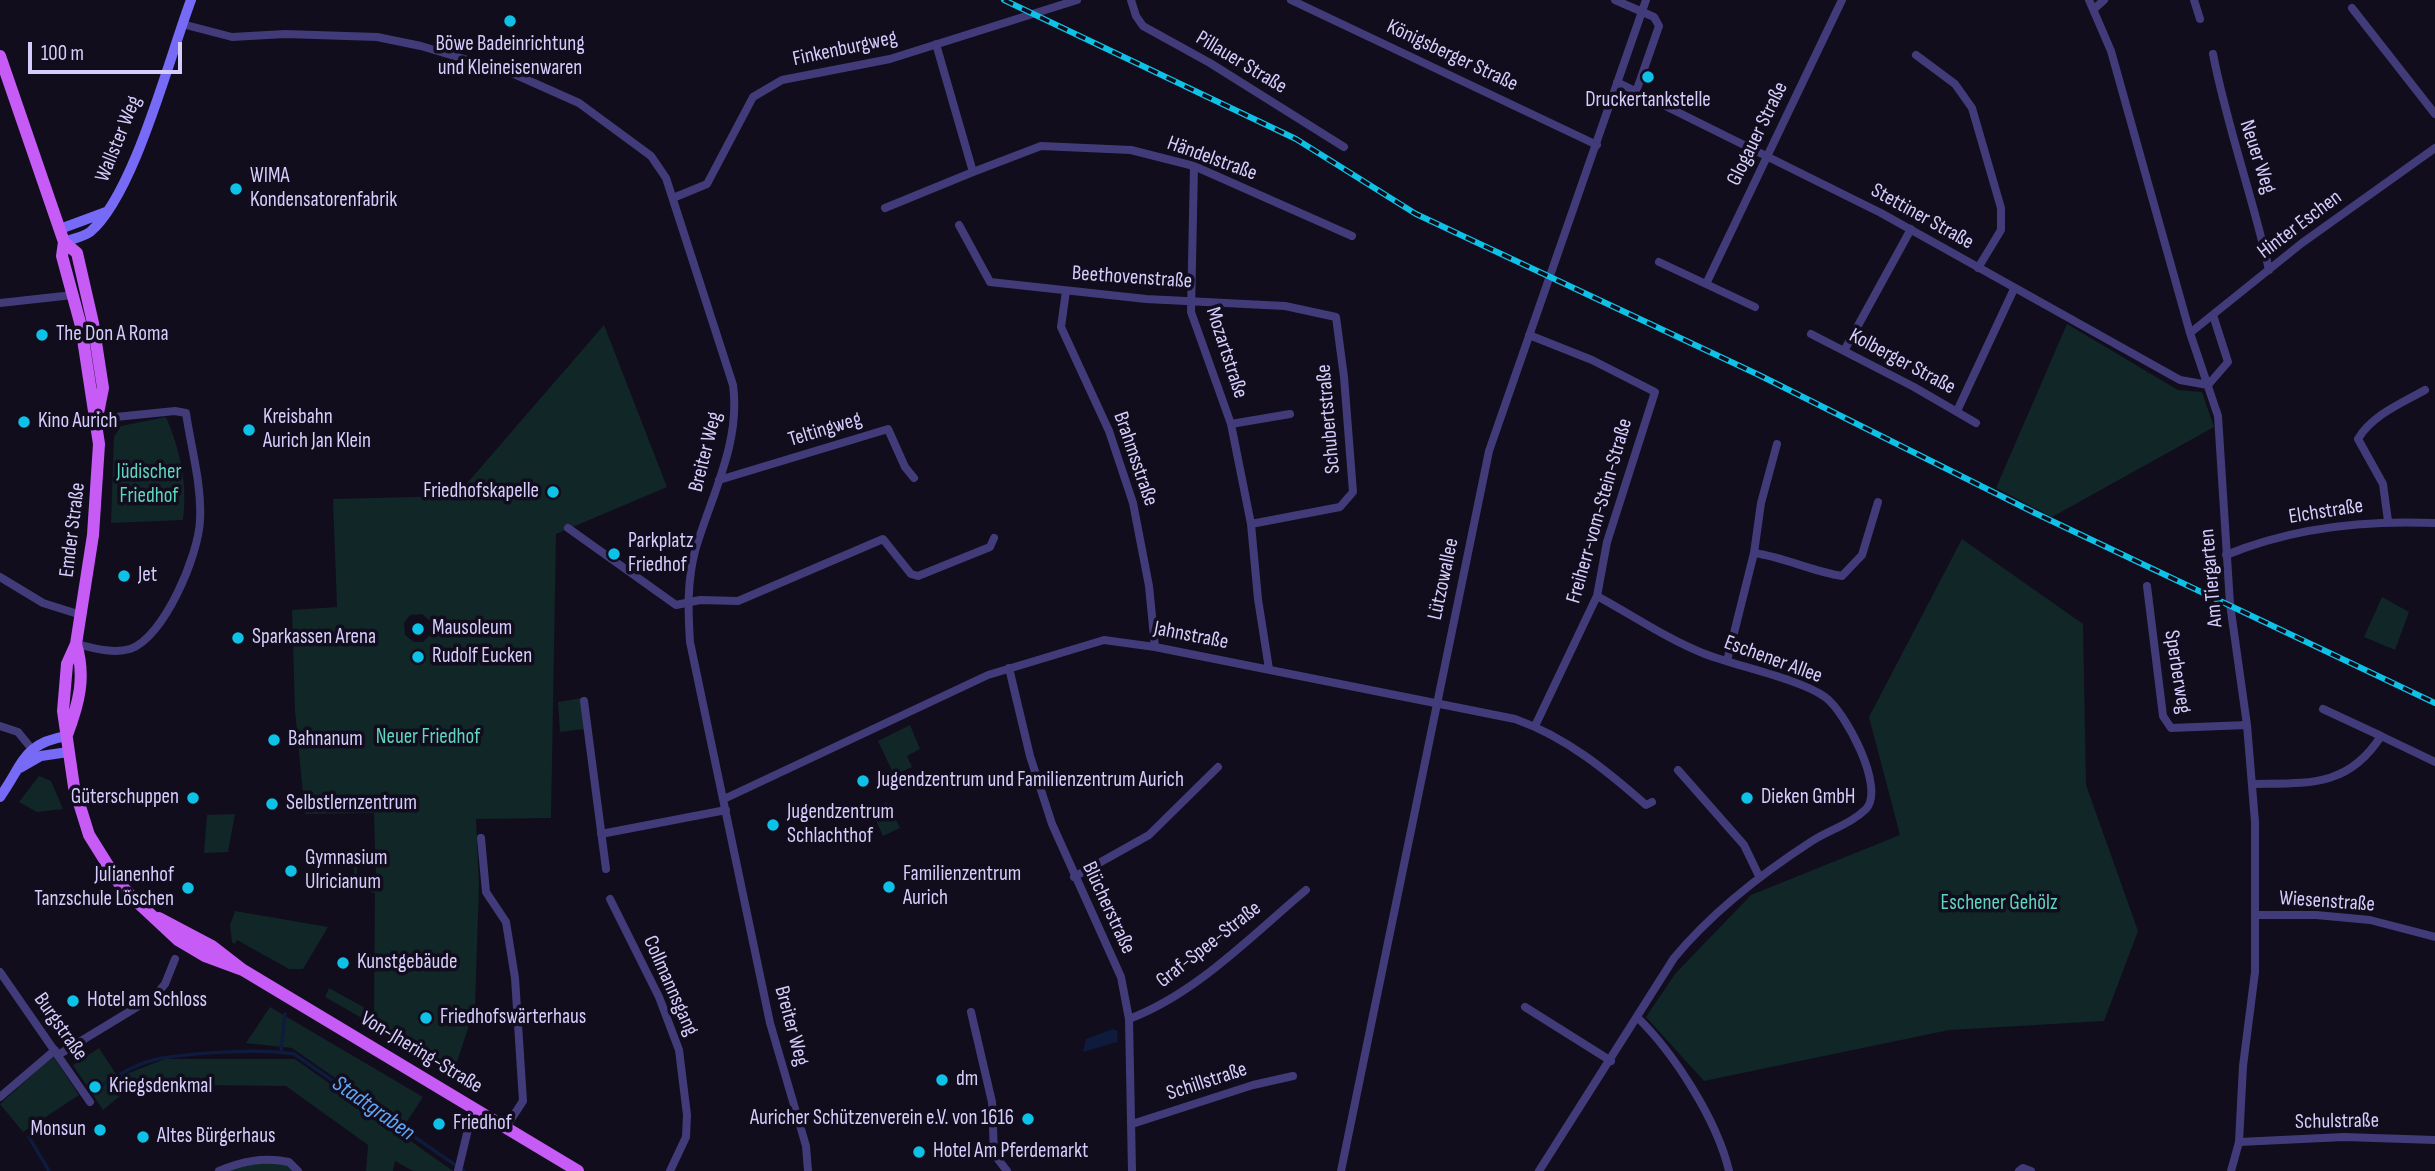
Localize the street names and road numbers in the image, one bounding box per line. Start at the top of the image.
street label: Königsberger Straße [1382,15,1522,97]
street label: Finkenburgweg [791,26,899,72]
street label: Pillauer Straße [1191,26,1291,100]
street label: Glogauer Straße [1722,78,1794,190]
street label: Wallster Weg [90,92,148,186]
street label: Neuer Weg [2233,117,2281,197]
street label: Händelstraße [1164,131,1260,187]
street label: Stettiner Straße [1866,178,1978,256]
street label: Hinter Eschen [2253,185,2347,265]
street label: Beethovenstraße [1071,261,1193,295]
street label: Mozartstraße [1199,304,1253,402]
street label: Kolberger Straße [1844,323,1960,401]
street label: Schubertstraße [1312,363,1346,475]
street label: Teltingweg [785,407,865,453]
street label: Breiter Weg [684,409,728,495]
street label: Brahmsstraße [1107,409,1163,509]
street label: Freiherr-vom-Stein-Straße [1562,416,1638,606]
street label: Emder Straße [55,481,91,579]
street label: Elchstraße [2287,494,2365,530]
street label: Am Tiergarten [2195,528,2229,628]
street label: Lützowallee [1423,536,1465,622]
street label: Jahnstraße [1152,616,1230,656]
street label: Sperberweg [2158,628,2196,716]
street label: Eschener Allee [1720,631,1826,689]
street label: Blücherstraße [1076,858,1140,958]
street label: Wiesenstraße [2278,886,2376,918]
street label: Graf-Spee-Straße [1151,896,1267,994]
street label: Collmannsgang [637,932,703,1040]
street label: Breiter Weg [768,983,814,1069]
street label: Burgstraße [28,988,92,1066]
street label: Von-Jhering-Straße [355,1007,487,1099]
street label: Schillstraße [1164,1057,1250,1107]
street label: Schulstraße [2295,1109,2379,1135]

